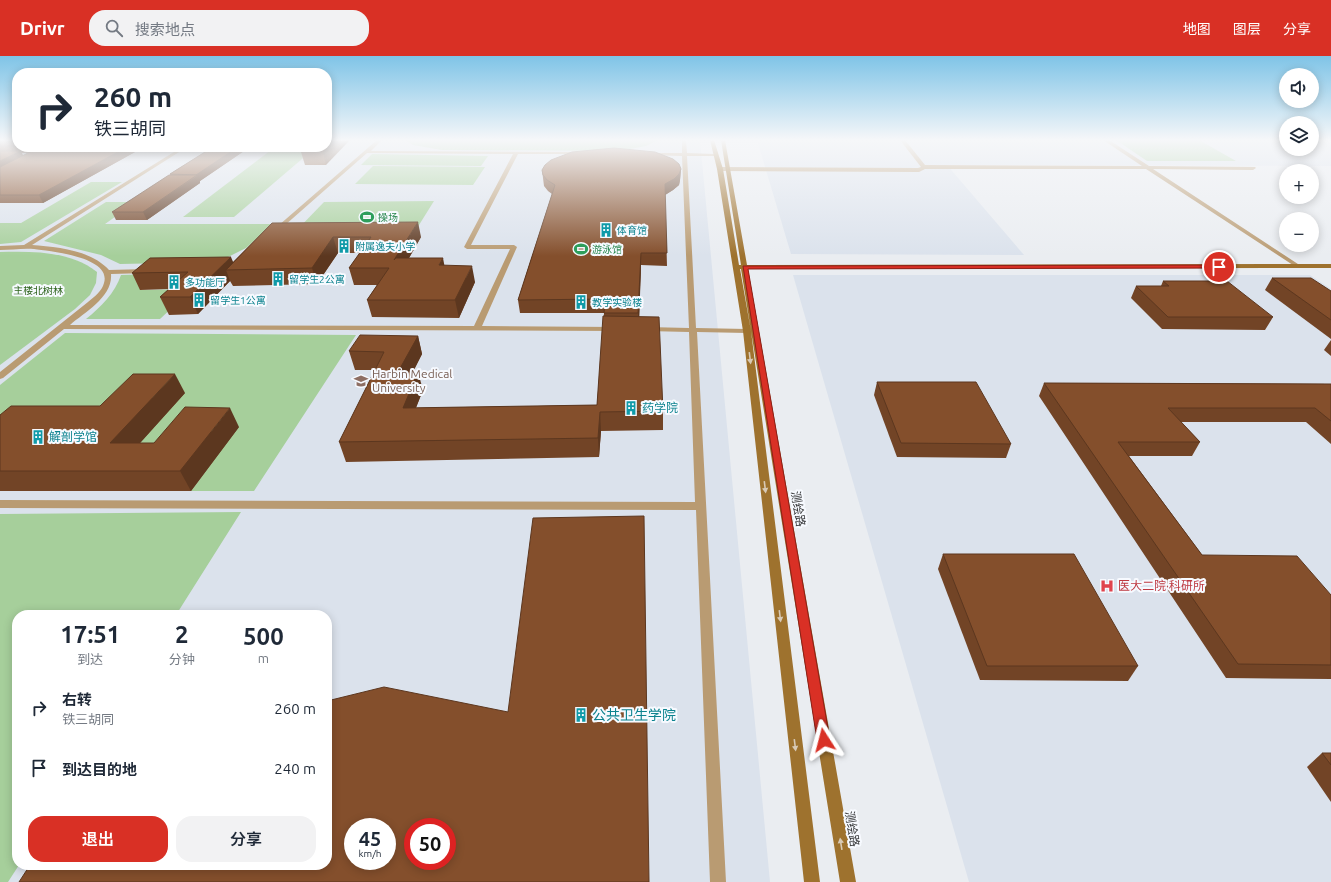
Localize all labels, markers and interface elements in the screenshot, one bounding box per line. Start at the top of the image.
search box [89,10,369,46]
text: Drivr [20,17,65,39]
icon: search [103,17,125,39]
text: 搜索地点 [135,21,195,38]
text: 地图 [1183,21,1211,37]
text: 图层 [1233,21,1261,37]
text: 分享 [1283,21,1311,37]
map controls [1279,68,1319,252]
button: sound [1279,68,1319,108]
text: 260 m [94,81,172,112]
icon: right [28,84,80,136]
button: layers [1279,116,1319,156]
text: 铁三胡同 [94,118,166,138]
button: + [1279,164,1319,204]
sports icon: 操场 [359,209,375,225]
place label: 操场 [378,212,398,223]
button: − [1279,212,1319,252]
building icon: 体育馆 [598,222,614,238]
place label: 体育馆 [617,225,647,236]
building icon: 附属逸夫小学 [336,238,352,254]
place label: 附属逸夫小学 [355,241,415,252]
sports icon: 游泳馆 [573,241,589,257]
place label: 游泳馆 [592,244,622,255]
pin [1202,250,1236,284]
icon: arrive [1208,256,1230,278]
building icon: 留学生2公寓 [270,271,286,287]
building icon: 多功能厅 [166,274,182,290]
place label: 留学生2公寓 [289,274,345,285]
place label: 多功能厅 [185,277,225,288]
park label: 主楼北树林 [13,285,63,296]
building icon: 留学生1公寓 [191,292,207,308]
building icon: 教学实验楼 [573,294,589,310]
place label: 留学生1公寓 [210,295,266,306]
place label: 教学实验楼 [592,297,642,308]
one-way arrow [747,352,753,364]
place label: Harbin Medical University [372,367,452,394]
school or university icon: Harbin Medical University [353,373,369,389]
building icon: 药学院 [623,400,639,416]
place label: 药学院 [642,401,678,414]
building icon: 解剖学馆 [30,429,46,445]
place label: 解剖学馆 [49,430,97,443]
one-way arrow [762,481,768,493]
street label: 测绘路 [789,490,808,528]
hospital icon: 医大二院·科研所 [1099,578,1115,594]
place label: 医大二院·科研所 [1118,579,1205,592]
one-way arrow [777,610,783,622]
text: 17:51 [60,621,120,648]
text: 2 [175,621,189,648]
text: 500 [243,623,284,650]
text: m [258,651,269,665]
text: 到达 [77,652,103,666]
text: 分钟 [169,652,195,666]
text: 右转 [62,691,92,708]
icon: right [28,697,50,719]
text: 260 m [274,700,316,717]
building icon: 公共卫生学院 [573,707,589,723]
place label: 公共卫生学院 [592,707,676,723]
text: 铁三胡同 [62,712,114,726]
position arrow [803,719,845,761]
one-way arrow [792,739,799,751]
icon: arrive [28,757,50,779]
text: 240 m [274,760,316,777]
text: 到达目的地 [62,761,137,778]
street label: 测绘路 [843,810,862,848]
button: 退出 [28,816,168,862]
button: 分享 [176,816,316,862]
speed limit sign: 50 [404,818,456,870]
text: 45 [359,827,381,850]
one-way arrow [838,837,844,850]
text: km/h [358,848,382,859]

